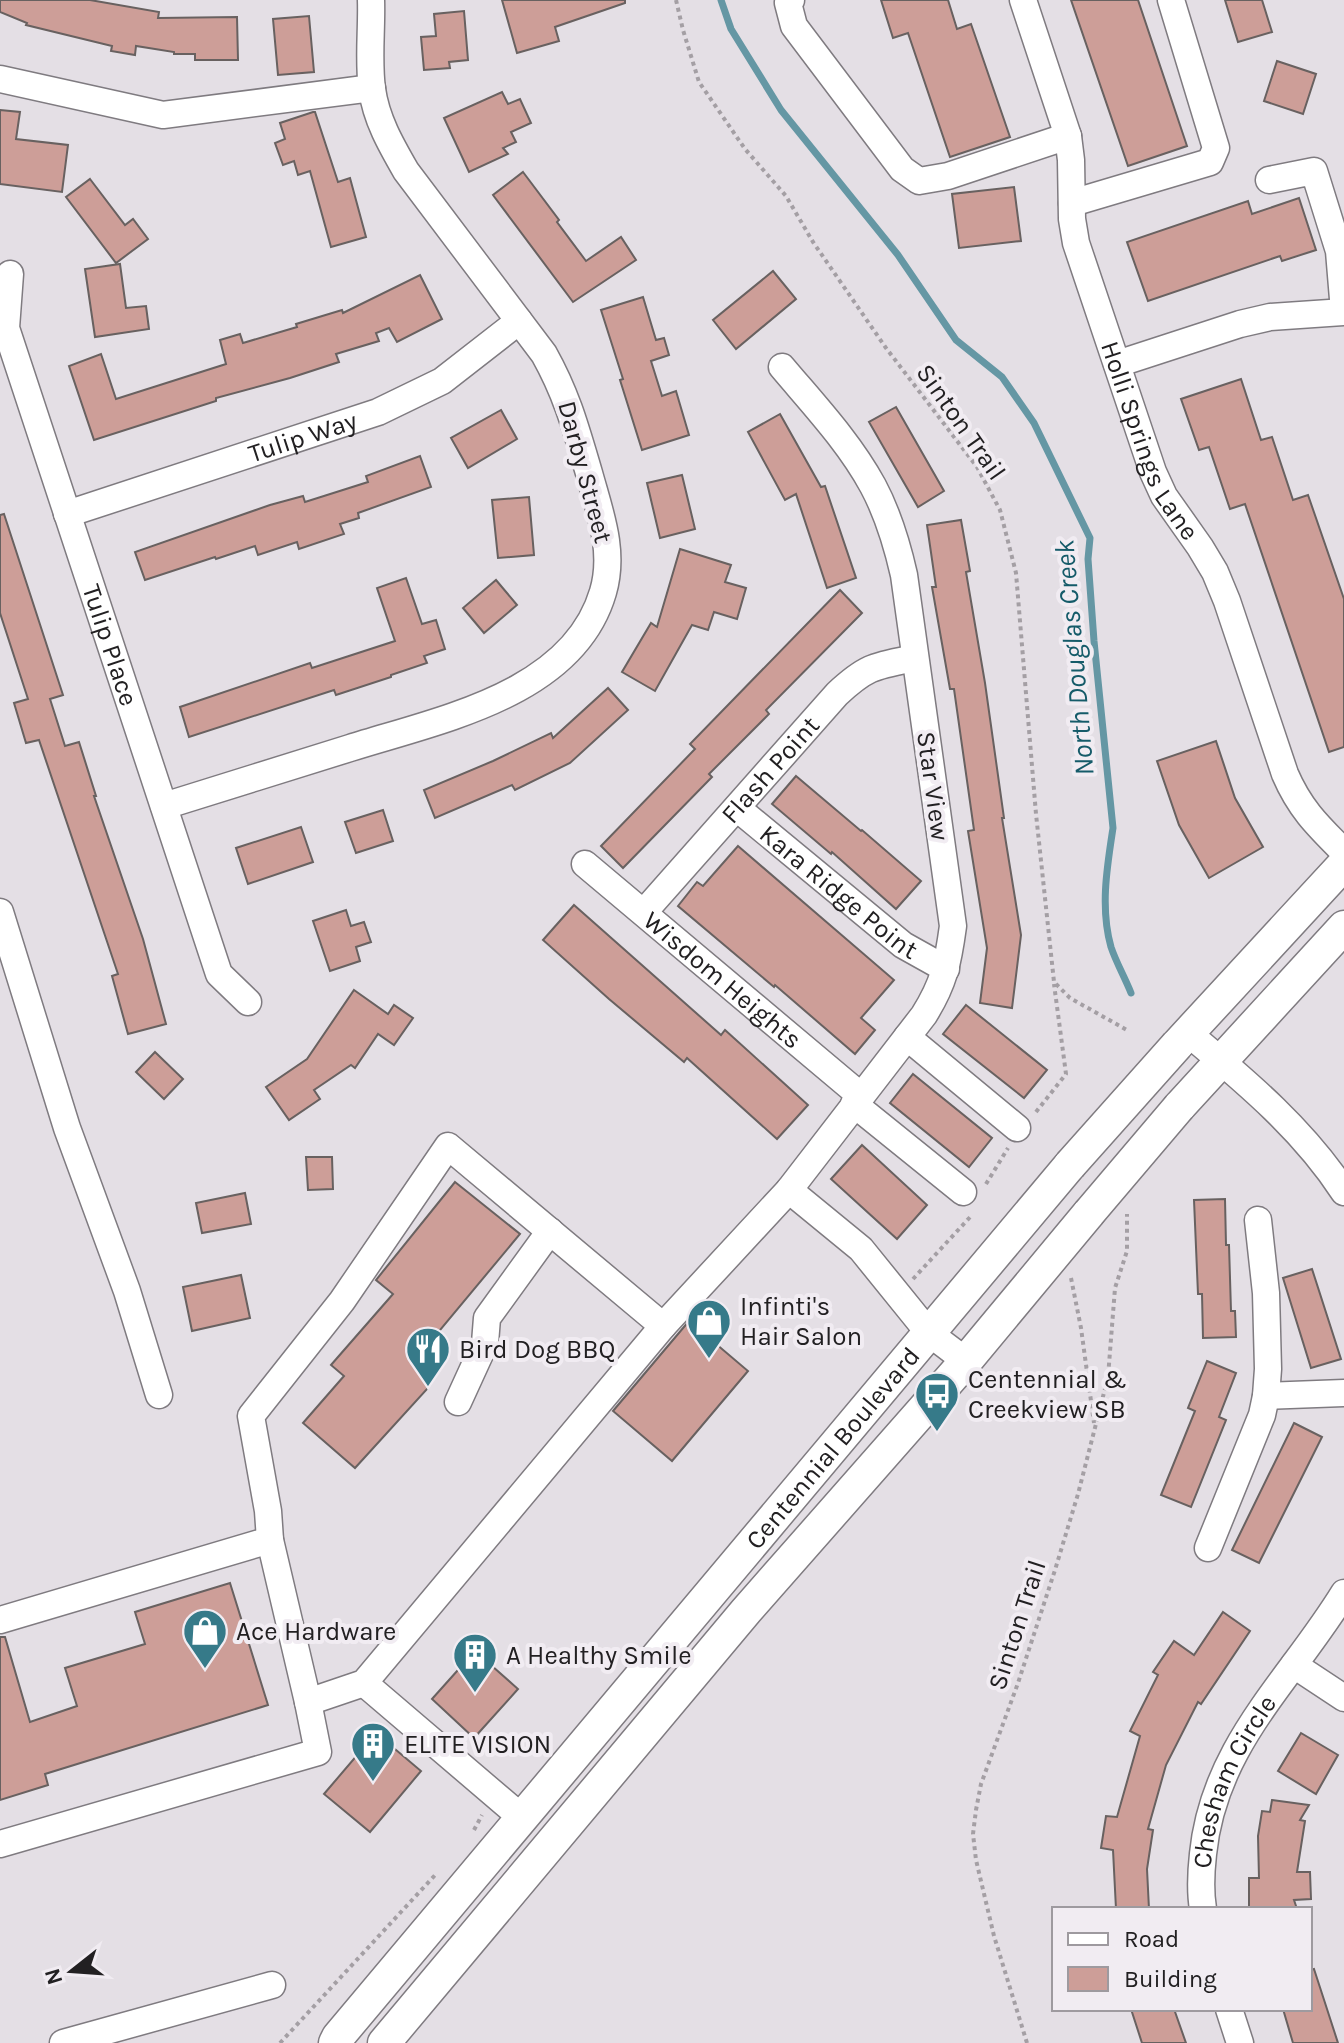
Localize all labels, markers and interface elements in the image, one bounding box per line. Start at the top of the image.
street label: Holli Springs Lane [1095,337,1206,546]
street label: Sinton Trail [910,358,1012,486]
street label: Darby Street [551,398,619,547]
street label: Tulip Way [244,404,361,469]
water label: North Douglas Creek [1047,538,1101,777]
street label: Tulip Place [76,580,145,710]
street label: Flash Point [714,710,826,830]
street label: Star View [910,729,956,843]
street label: Kara Ridge Point [754,818,923,966]
street label: Wisdom Heights [637,905,808,1055]
place label: Infinti's Hair Salon [740,1291,862,1352]
shop icon: Infinti's Hair Salon [685,1297,733,1360]
restaurant icon: Bird Dog BBQ [404,1325,452,1388]
place label: Bird Dog BBQ [459,1334,615,1365]
street label: Centennial Boulevard [739,1341,926,1555]
place label: Centennial & Creekview SB [968,1364,1127,1425]
bus stop icon: Centennial & Creekview SB [913,1370,961,1433]
street label: Sinton Trail [981,1556,1053,1694]
shop icon: Ace Hardware [181,1607,229,1670]
place label: Ace Hardware [236,1616,396,1647]
building icon: A Healthy Smile [451,1631,499,1694]
place label: A Healthy Smile [506,1640,692,1671]
street label: Chesham Circle [1186,1689,1282,1870]
building icon: ELITE VISION [349,1720,397,1783]
place label: ELITE VISION [404,1729,551,1760]
legend [1052,1907,1312,2011]
text: Road [1124,1925,1179,1953]
north arrow [32,1931,112,2011]
text: N [39,1965,69,1988]
text: Building [1124,1965,1217,1993]

